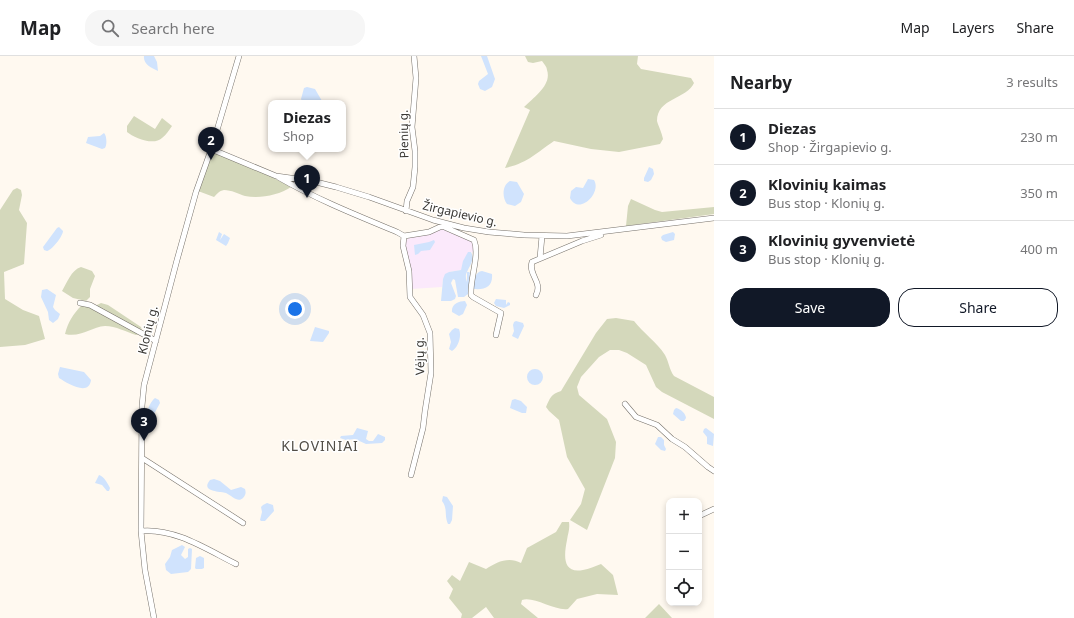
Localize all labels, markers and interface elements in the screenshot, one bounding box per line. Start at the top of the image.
search box [85,10,365,46]
text: Map [20,15,61,41]
icon: search [99,17,121,39]
text: Search here [131,18,215,38]
text: Map [901,18,930,37]
text: Layers [952,18,994,37]
text: Share [1016,18,1054,37]
text: Nearby [730,71,792,94]
text: 3 results [1006,73,1058,91]
popup [268,100,346,152]
text: Diezas [283,107,331,127]
street label: Pienių g. [395,109,412,159]
text: Diezas [768,118,816,138]
pin: 2 [198,127,224,160]
text: Shop [283,127,314,145]
text: 1 [739,128,747,146]
text: 230 m [1020,128,1058,146]
text: Shop · Žirgapievio g. [768,138,892,156]
pin: 1 [294,165,320,198]
text: Klovinių kaimas [768,174,886,194]
text: 2 [739,184,747,202]
text: 350 m [1020,184,1058,202]
text: Bus stop · Klonių g. [768,194,885,212]
street label: Žirgapievio g. [421,197,499,230]
text: Klovinių gyvenvietė [768,230,915,250]
text: 3 [739,240,747,258]
text: 400 m [1020,240,1058,258]
text: Bus stop · Klonių g. [768,250,885,268]
button: Save [730,288,890,327]
button: Share [898,288,1058,327]
your location [285,299,305,319]
street label: Klonių g. [133,304,162,356]
street label: Vėjų g. [411,337,428,375]
pin: 3 [131,408,157,441]
district label: KLOVINIAI [281,436,359,455]
map controls [666,498,702,606]
button: + [666,498,702,534]
button: − [666,534,702,570]
button: locate [666,570,702,606]

